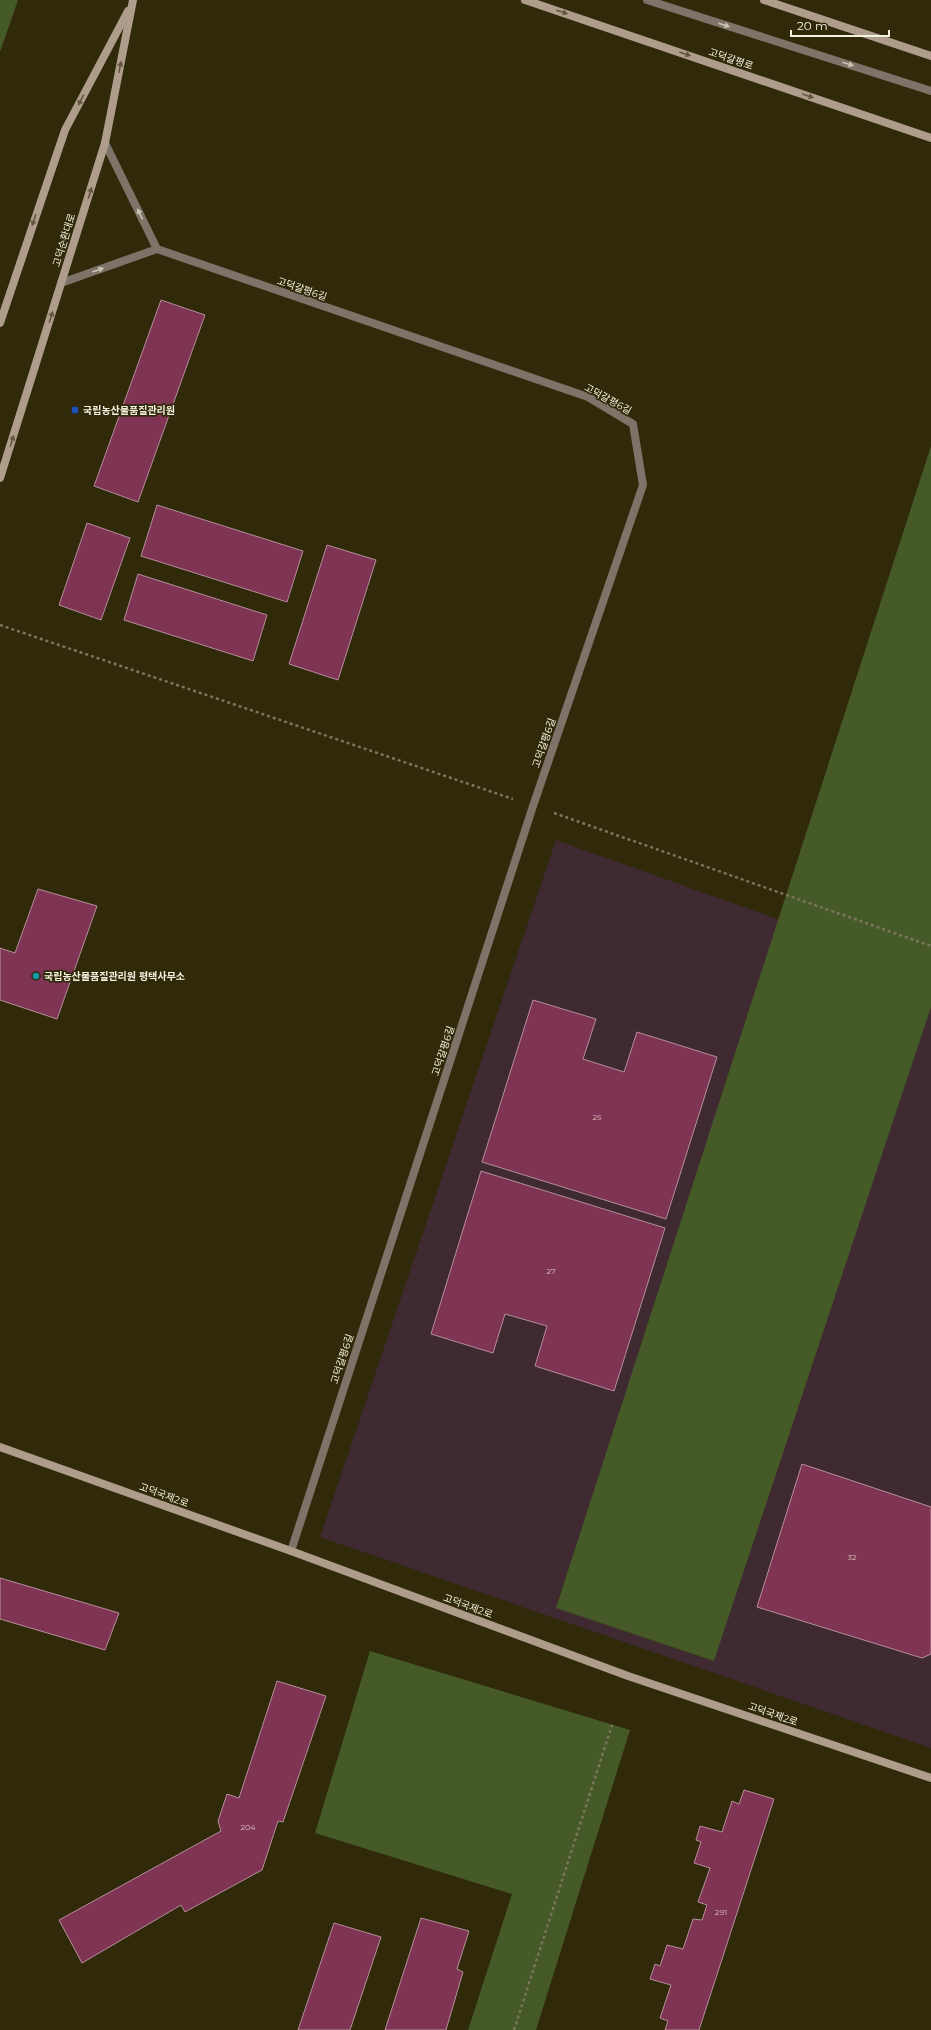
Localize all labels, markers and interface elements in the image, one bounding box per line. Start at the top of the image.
one-way arrow [556,9,568,15]
scale bar [791,12,889,38]
text: 20 m [797,18,828,33]
one-way arrow [718,22,730,28]
street label: 고덕갈평로 [707,45,755,73]
one-way arrow [680,51,692,57]
one-way arrow [117,60,123,73]
one-way arrow [842,61,854,67]
one-way arrow [802,93,814,99]
one-way arrow [78,94,84,105]
one-way arrow [87,187,93,199]
one-way arrow [137,208,143,220]
street label: 고덕순환대로 [50,212,78,268]
one-way arrow [31,215,37,227]
one-way arrow [92,267,104,273]
street label: 고덕갈평6길 [275,274,329,304]
one-way arrow [48,311,54,323]
street label: 고덕갈평6길 [582,381,634,417]
place label: 국립농산물품질관리원 [83,404,175,417]
marker: 국립농산물품질관리원 [70,405,80,415]
one-way arrow [9,435,15,447]
street label: 고덕갈평6길 [529,716,559,770]
place label: 국립농산물품질관리원 평택사무소 [44,970,185,983]
marker: 국립농산물품질관리원 평택사무소 [31,971,41,981]
street label: 고덕갈평6길 [429,1024,457,1078]
house number: 25 [592,1112,602,1122]
house number: 27 [546,1266,556,1276]
street label: 고덕갈평6길 [328,1332,356,1386]
street label: 고덕국제2로 [137,1480,191,1510]
house number: 32 [847,1552,857,1562]
street label: 고덕국제2로 [441,1591,495,1621]
street label: 고덕국제2로 [746,1699,800,1729]
house number: 204 [240,1822,256,1832]
house number: 291 [715,1907,727,1917]

